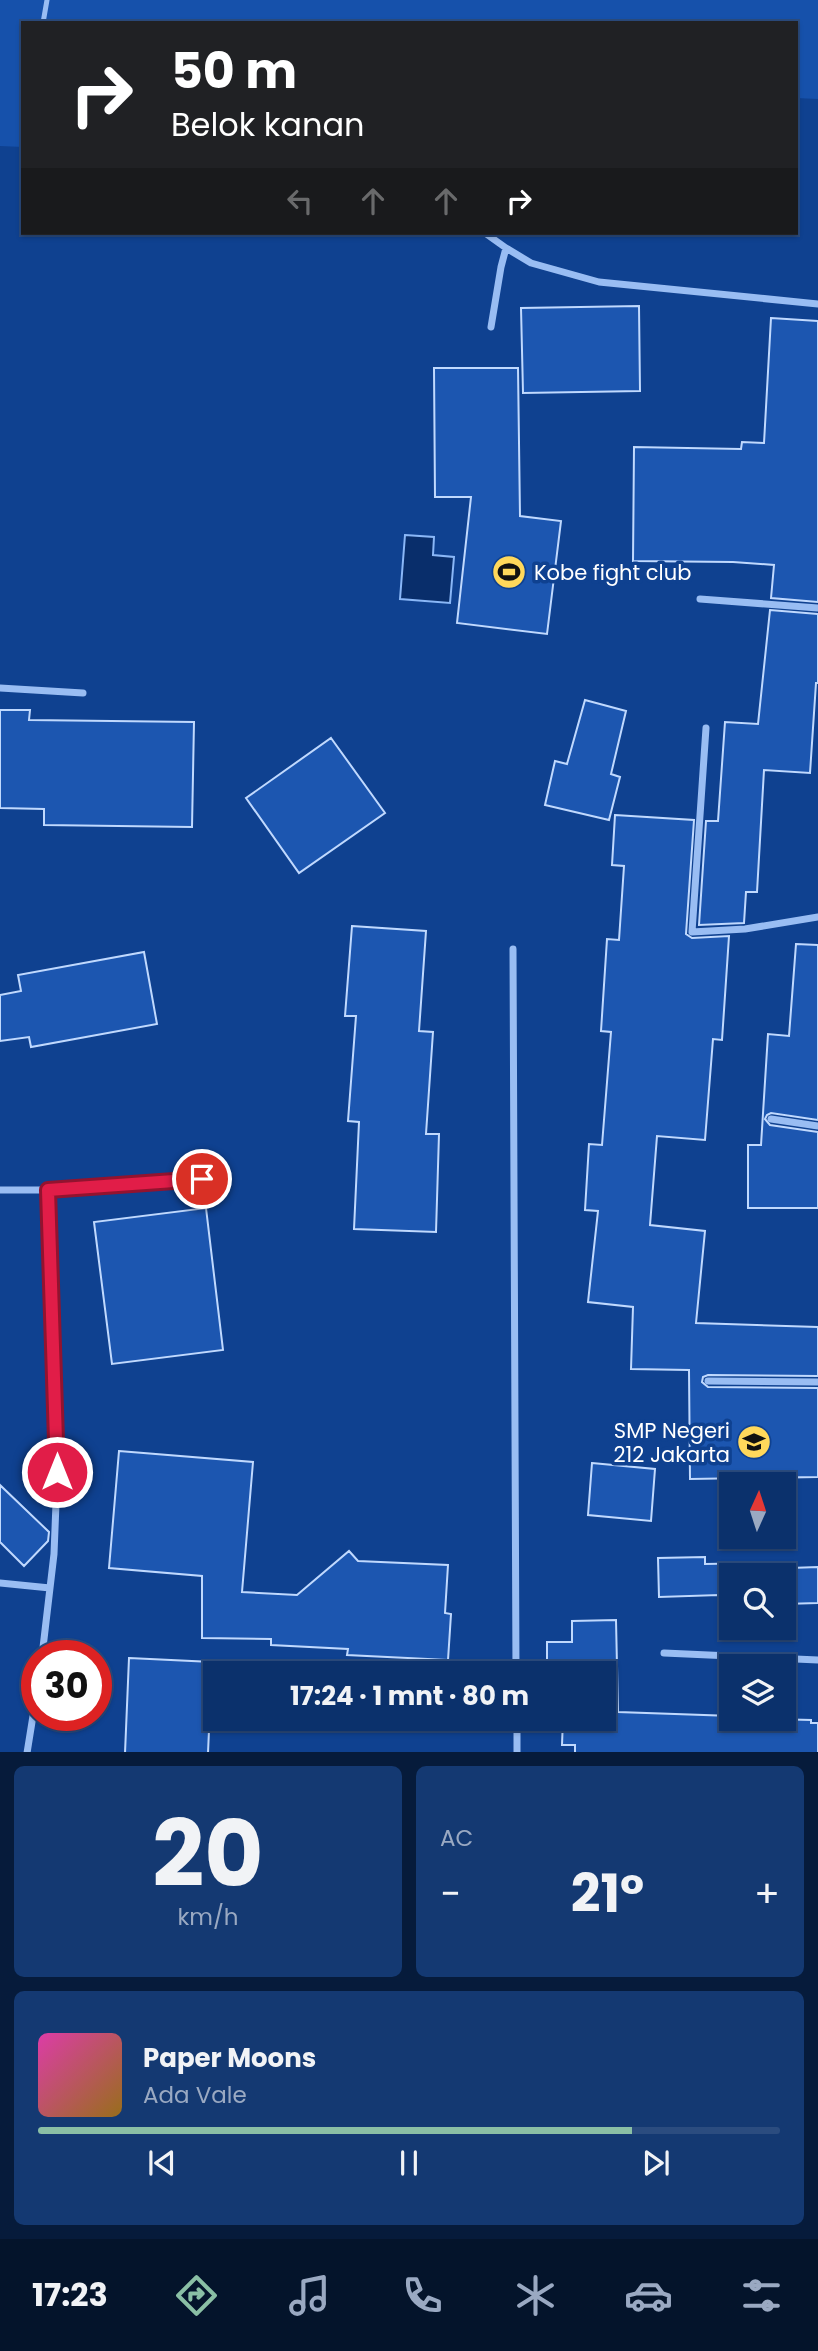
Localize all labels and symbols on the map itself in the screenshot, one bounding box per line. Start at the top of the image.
sports icon: Kobe fight club [490,553,528,591]
place label: Kobe fight club [534,558,691,587]
pin [172,1149,232,1209]
place label: SMP Negeri 212 Jakarta [614,1416,730,1469]
school or university icon: SMP Negeri 212 Jakarta [735,1423,773,1461]
position arrow [20,1435,94,1509]
north arrow [719,1472,796,1549]
speed limit sign: 30 [21,1640,112,1731]

